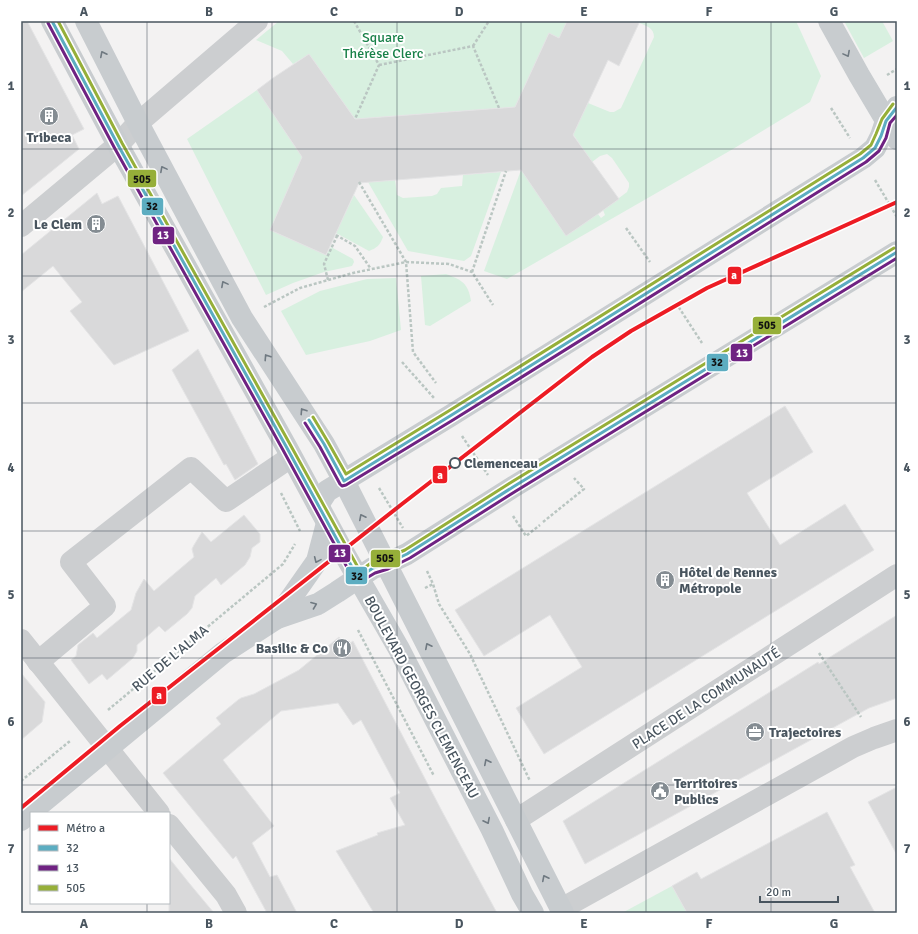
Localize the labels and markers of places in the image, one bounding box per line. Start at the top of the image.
building icon: Tribeca [38,105,60,127]
place label: Tribeca [27,129,71,146]
building icon: Le Clem [85,213,107,235]
place label: Le Clem [34,216,82,233]
place label: Clemenceau [464,455,538,472]
marker: Clemenceau [449,457,461,469]
place label: Hôtel de Rennes Métropole [679,564,777,597]
building icon: Hôtel de Rennes Métropole [654,569,676,591]
restaurant icon: Basilic & Co [331,637,353,659]
place label: Basilic & Co [256,640,328,657]
office icon: Trajectoires [744,721,766,743]
place label: Trajectoires [769,724,841,741]
place label: Territoires Publics [674,775,738,808]
public building icon: Territoires Publics [649,780,671,802]

